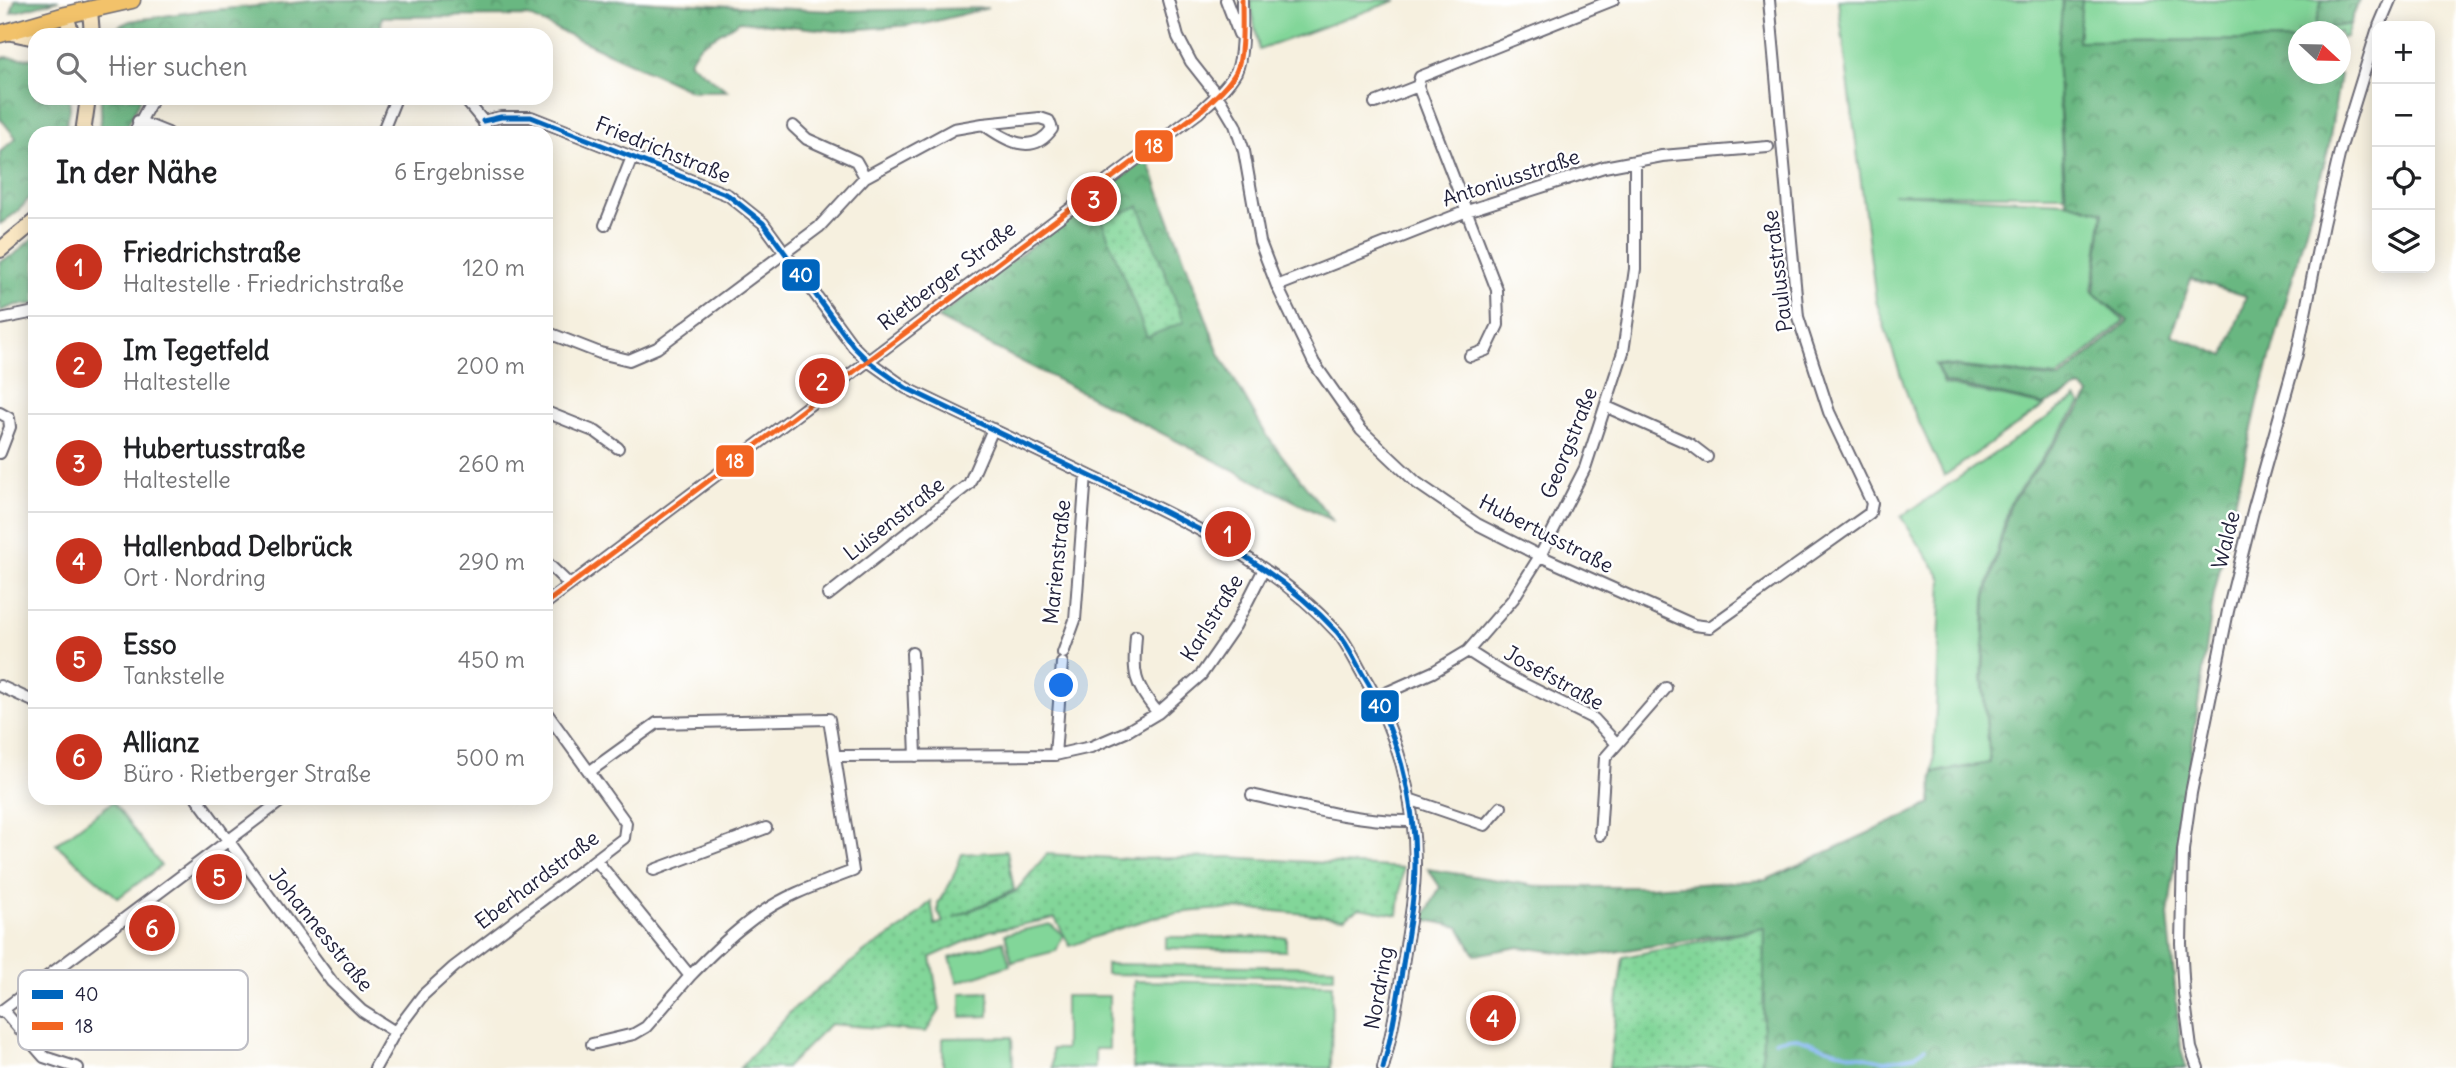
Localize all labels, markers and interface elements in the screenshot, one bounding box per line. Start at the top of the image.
north arrow [2288,21,2351,84]
map controls [2372,21,2435,273]
button: + [2372,21,2435,84]
search box [28,28,553,105]
icon: search [52,48,90,86]
text: Hier suchen [108,50,248,83]
button: − [2372,84,2435,147]
street label: Friedrichstraße [591,110,735,189]
line badge: 18 [1134,129,1174,163]
text: 18 [1145,134,1163,158]
street label: Antoniusstraße [1439,143,1583,212]
button: locate [2372,147,2435,210]
text: In der Nähe [56,153,218,191]
text: 6 Ergebnisse [394,157,525,186]
pin: 3 [1071,173,1117,225]
street label: Paulusstraße [1757,209,1798,333]
button: layers [2372,210,2435,273]
street label: Rietberger Straße [872,215,1021,336]
text: Friedrichstraße [123,236,301,269]
text: 1 [74,253,84,282]
text: 120 m [462,253,525,282]
line badge: 40 [781,258,821,292]
text: 40 [789,263,813,287]
text: Haltestelle · Friedrichstraße [123,269,404,298]
text: Im Tegetfeld [123,334,269,367]
text: 2 [73,351,85,380]
text: 200 m [456,351,525,380]
pin: 2 [799,355,845,407]
text: Haltestelle [123,367,231,396]
street label: Georgstraße [1534,383,1603,503]
text: Hubertusstraße [123,432,306,465]
line badge: 18 [715,444,755,478]
text: 3 [72,449,86,478]
text: 260 m [458,449,525,478]
text: 18 [726,449,744,473]
text: Haltestelle [123,465,231,494]
street label: Luisenstraße [838,471,950,566]
street label: Hubertusstraße [1474,488,1618,579]
street label: Marienstraße [1037,498,1076,626]
pin: 1 [1205,508,1251,560]
street label: Walde [2205,508,2246,572]
text: Hallenbad Delbrück [123,530,353,563]
text: 4 [72,547,86,576]
text: 290 m [458,547,525,576]
text: Ort · Nordring [123,563,266,592]
street label: Karlstraße [1174,569,1249,666]
text: Esso [123,628,177,661]
street label: Josefstraße [1500,639,1609,716]
text: 5 [72,645,86,674]
text: 450 m [458,645,525,674]
text: Tankstelle [123,661,225,690]
your location [1044,668,1078,702]
line badge: 40 [1360,689,1400,723]
text: 40 [1368,694,1392,718]
text: Allianz [123,726,200,759]
text: 6 [72,743,86,772]
text: 500 m [456,743,525,772]
text: Büro · Rietberger Straße [123,759,371,788]
street label: Eberhardstraße [469,824,604,935]
pin: 5 [196,851,242,903]
street label: Johannesstraße [263,862,380,997]
pin: 6 [129,902,175,954]
street label: Nordring [1358,944,1399,1032]
legend [18,970,248,1050]
text: 40 [75,982,98,1006]
pin: 4 [1470,992,1516,1044]
text: 18 [75,1014,94,1038]

